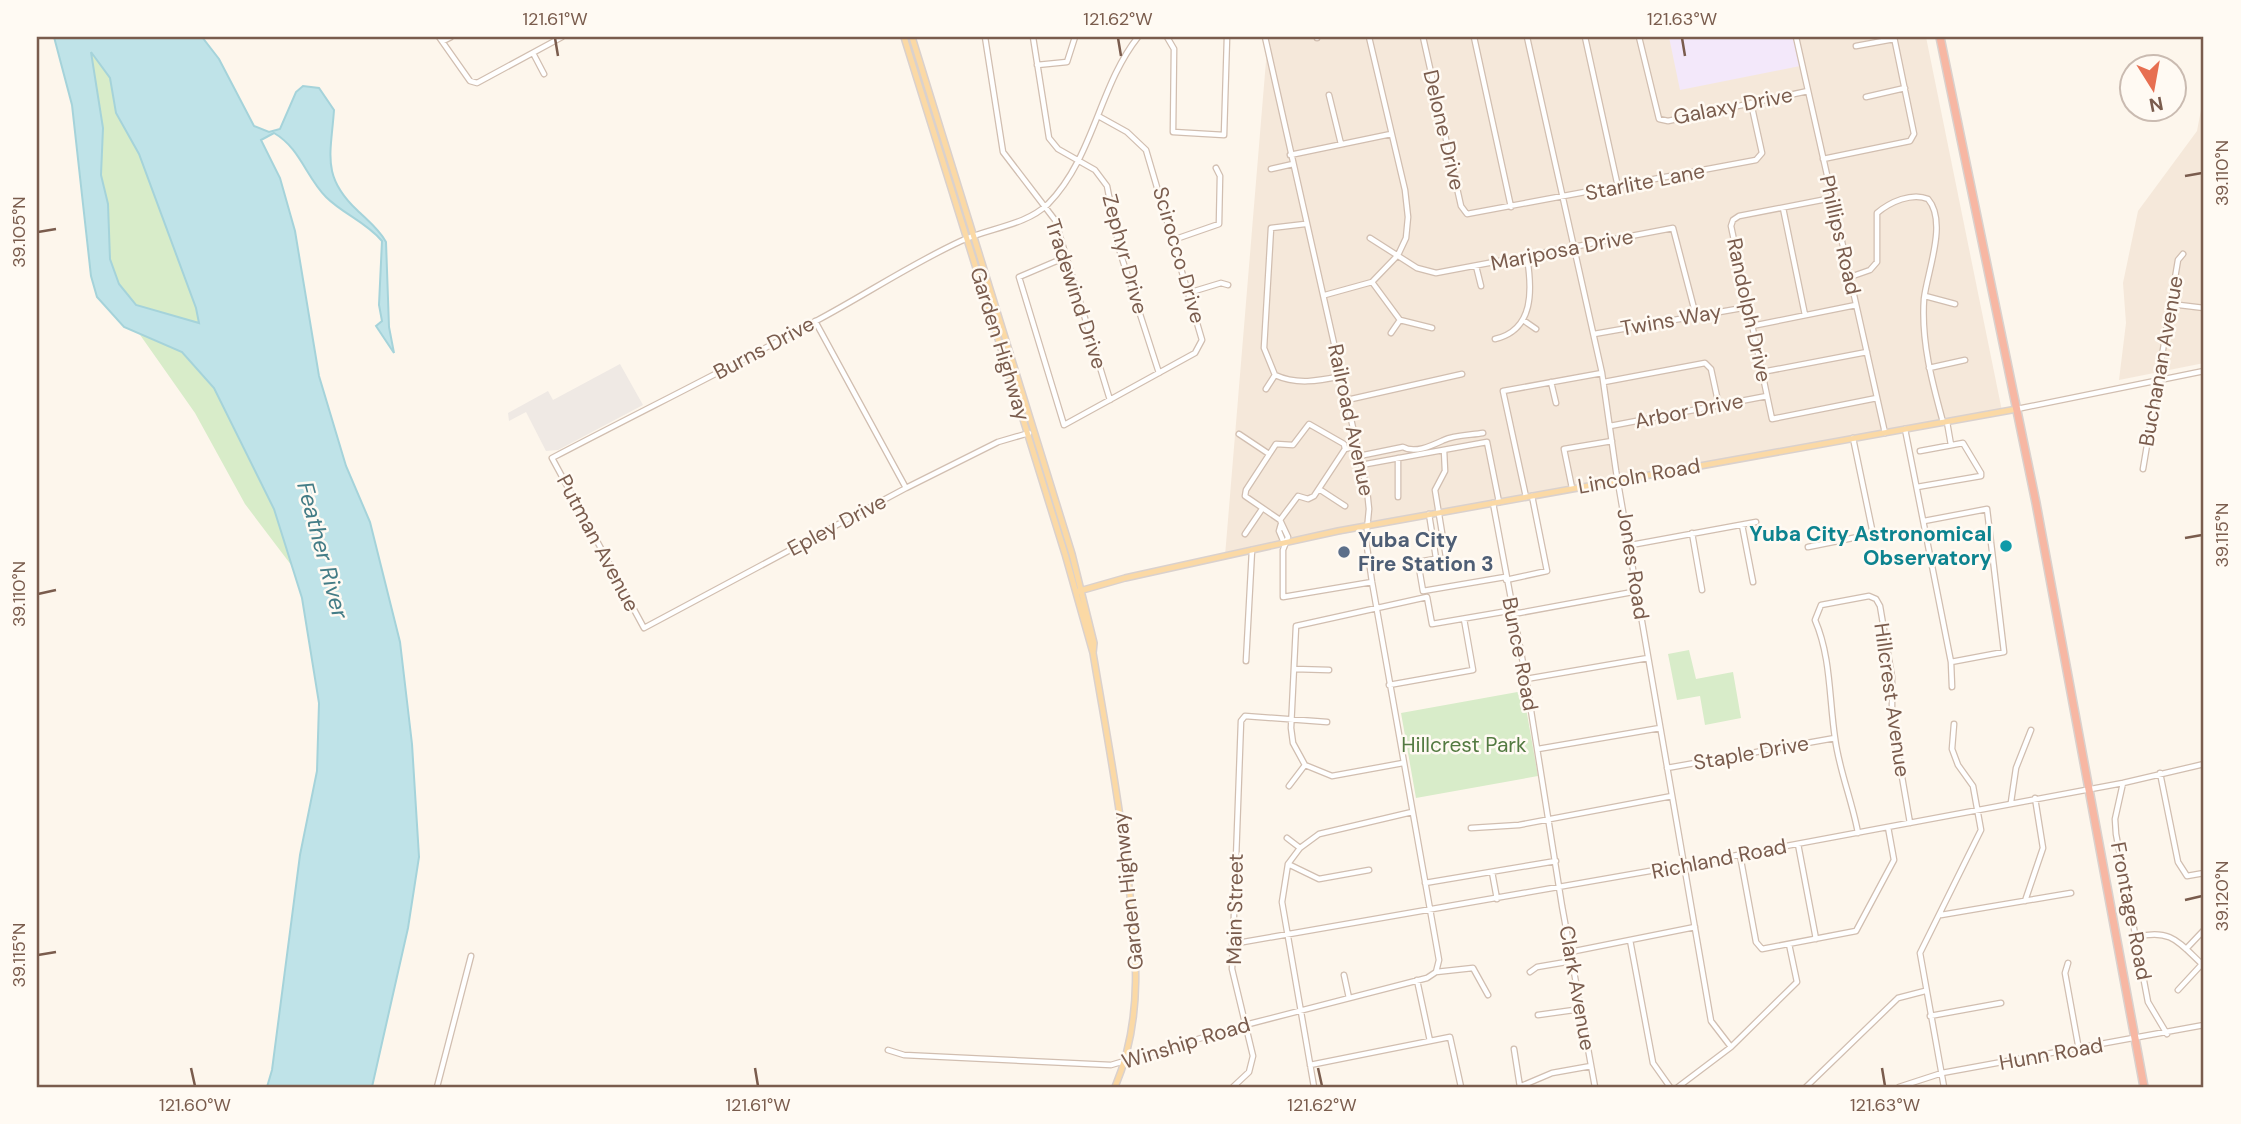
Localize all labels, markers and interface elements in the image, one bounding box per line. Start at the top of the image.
text: 121.61°W [522,7,588,31]
text: 121.62°W [1083,7,1153,31]
text: 121.63°W [1647,7,1717,31]
north arrow [2118,52,2188,122]
street label: Delone Drive [1417,67,1471,193]
street label: Galaxy Drive [1671,81,1795,131]
text: N [2147,91,2165,118]
text: 39.110°N [2210,140,2234,206]
street label: Starlite Lane [1583,157,1707,207]
street label: Phillips Road [1813,172,1867,298]
street label: Scirocco Drive [1146,183,1212,327]
street label: Zephyr Drive [1096,191,1154,317]
text: 39.105°N [7,196,31,268]
street label: Tradewind Drive [1039,215,1113,373]
street label: Mariposa Drive [1488,222,1636,278]
street label: Randolph Drive [1720,235,1778,385]
street label: Garden Highway [963,264,1037,424]
street label: Buchanan Avenue [2132,273,2190,448]
street label: Twins Way [1618,297,1724,343]
street label: Burns Drive [709,310,819,386]
street label: Railroad Avenue [1321,341,1381,499]
street label: Arbor Drive [1632,387,1746,435]
street label: Lincoln Road [1576,451,1702,501]
street label: Putman Avenue [550,470,646,617]
water label: Feather River [290,478,356,623]
street label: Epley Drive [783,487,891,563]
text: 39.115°N [2210,503,2234,567]
street label: Jones Road [1610,507,1656,621]
place label: Yuba City Astronomical Observatory [1749,520,1992,572]
place label: Yuba City Fire Station 3 [1358,526,1494,578]
marker: Yuba City Astronomical Observatory [1998,538,2014,554]
marker: Yuba City Fire Station 3 [1336,544,1352,560]
text: 39.110°N [7,561,31,627]
street label: Bunce Road [1495,595,1545,713]
street label: Hillcrest Avenue [1867,621,1917,779]
street label: Staple Drive [1691,729,1811,777]
park label: Hillcrest Park [1401,731,1527,759]
street label: Garden Highway [1106,810,1150,972]
street label: Richland Road [1649,832,1789,886]
street label: Frontage Road [2104,839,2158,983]
street label: Main Street [1220,853,1250,965]
text: 39.120°N [2210,861,2234,931]
text: 39.115°N [7,923,31,987]
street label: Clark Avenue [1552,923,1602,1053]
street label: Winship Road [1118,1010,1254,1076]
street label: Hunn Road [1997,1031,2105,1077]
text: 121.60°W [159,1093,231,1117]
text: 121.61°W [725,1093,791,1117]
text: 121.62°W [1287,1093,1357,1117]
text: 121.63°W [1850,1093,1920,1117]

